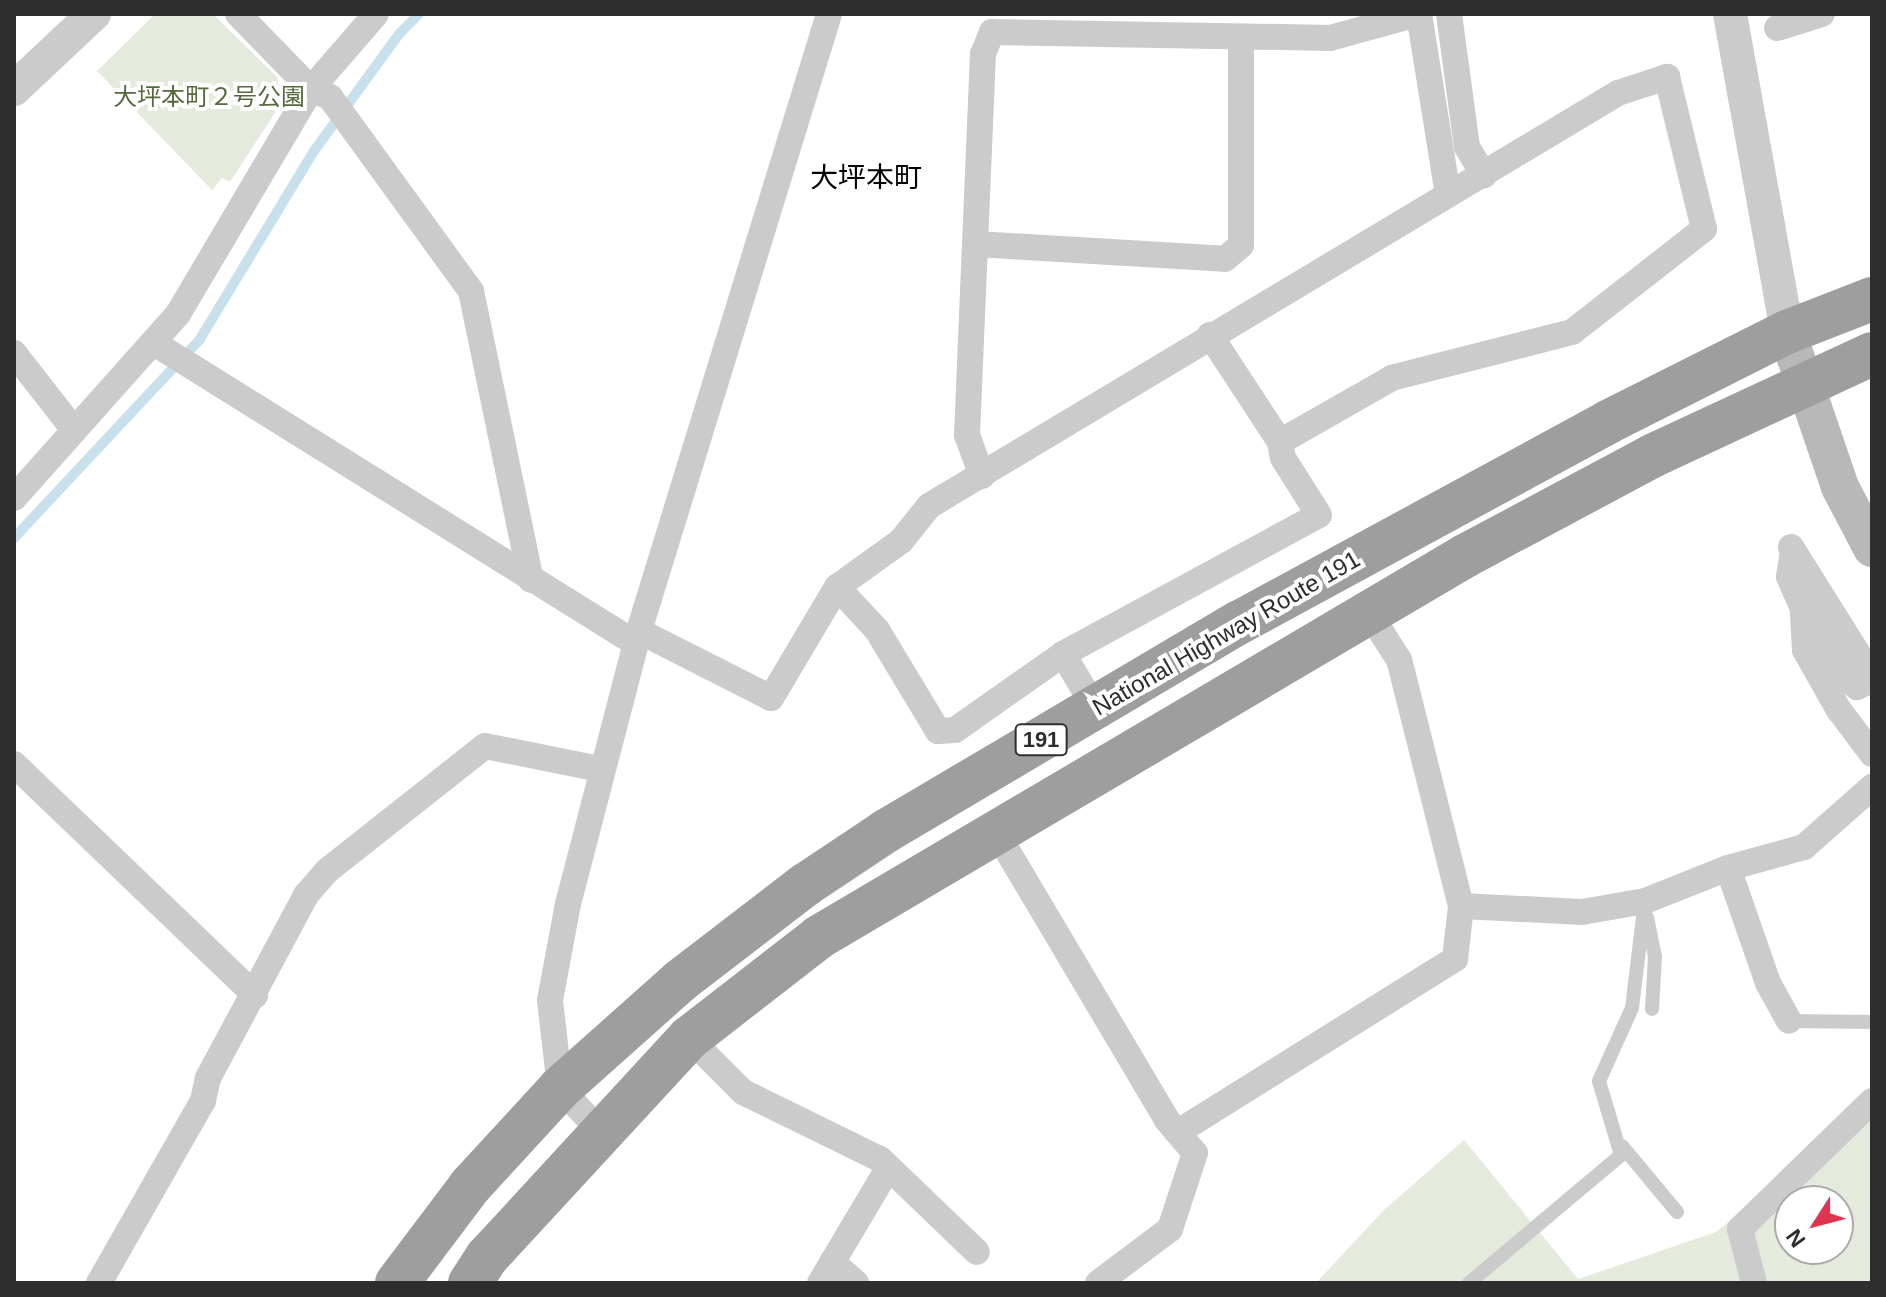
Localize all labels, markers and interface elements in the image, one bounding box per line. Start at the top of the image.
park label: 大坪本町２号公園 [113,83,305,111]
district label: 大坪本町 [810,161,922,195]
street label: National Highway Route 191 [1087,544,1365,722]
road number: 191 [1013,722,1069,758]
north arrow [1774,1185,1854,1265]
text: N [1781,1224,1811,1252]

